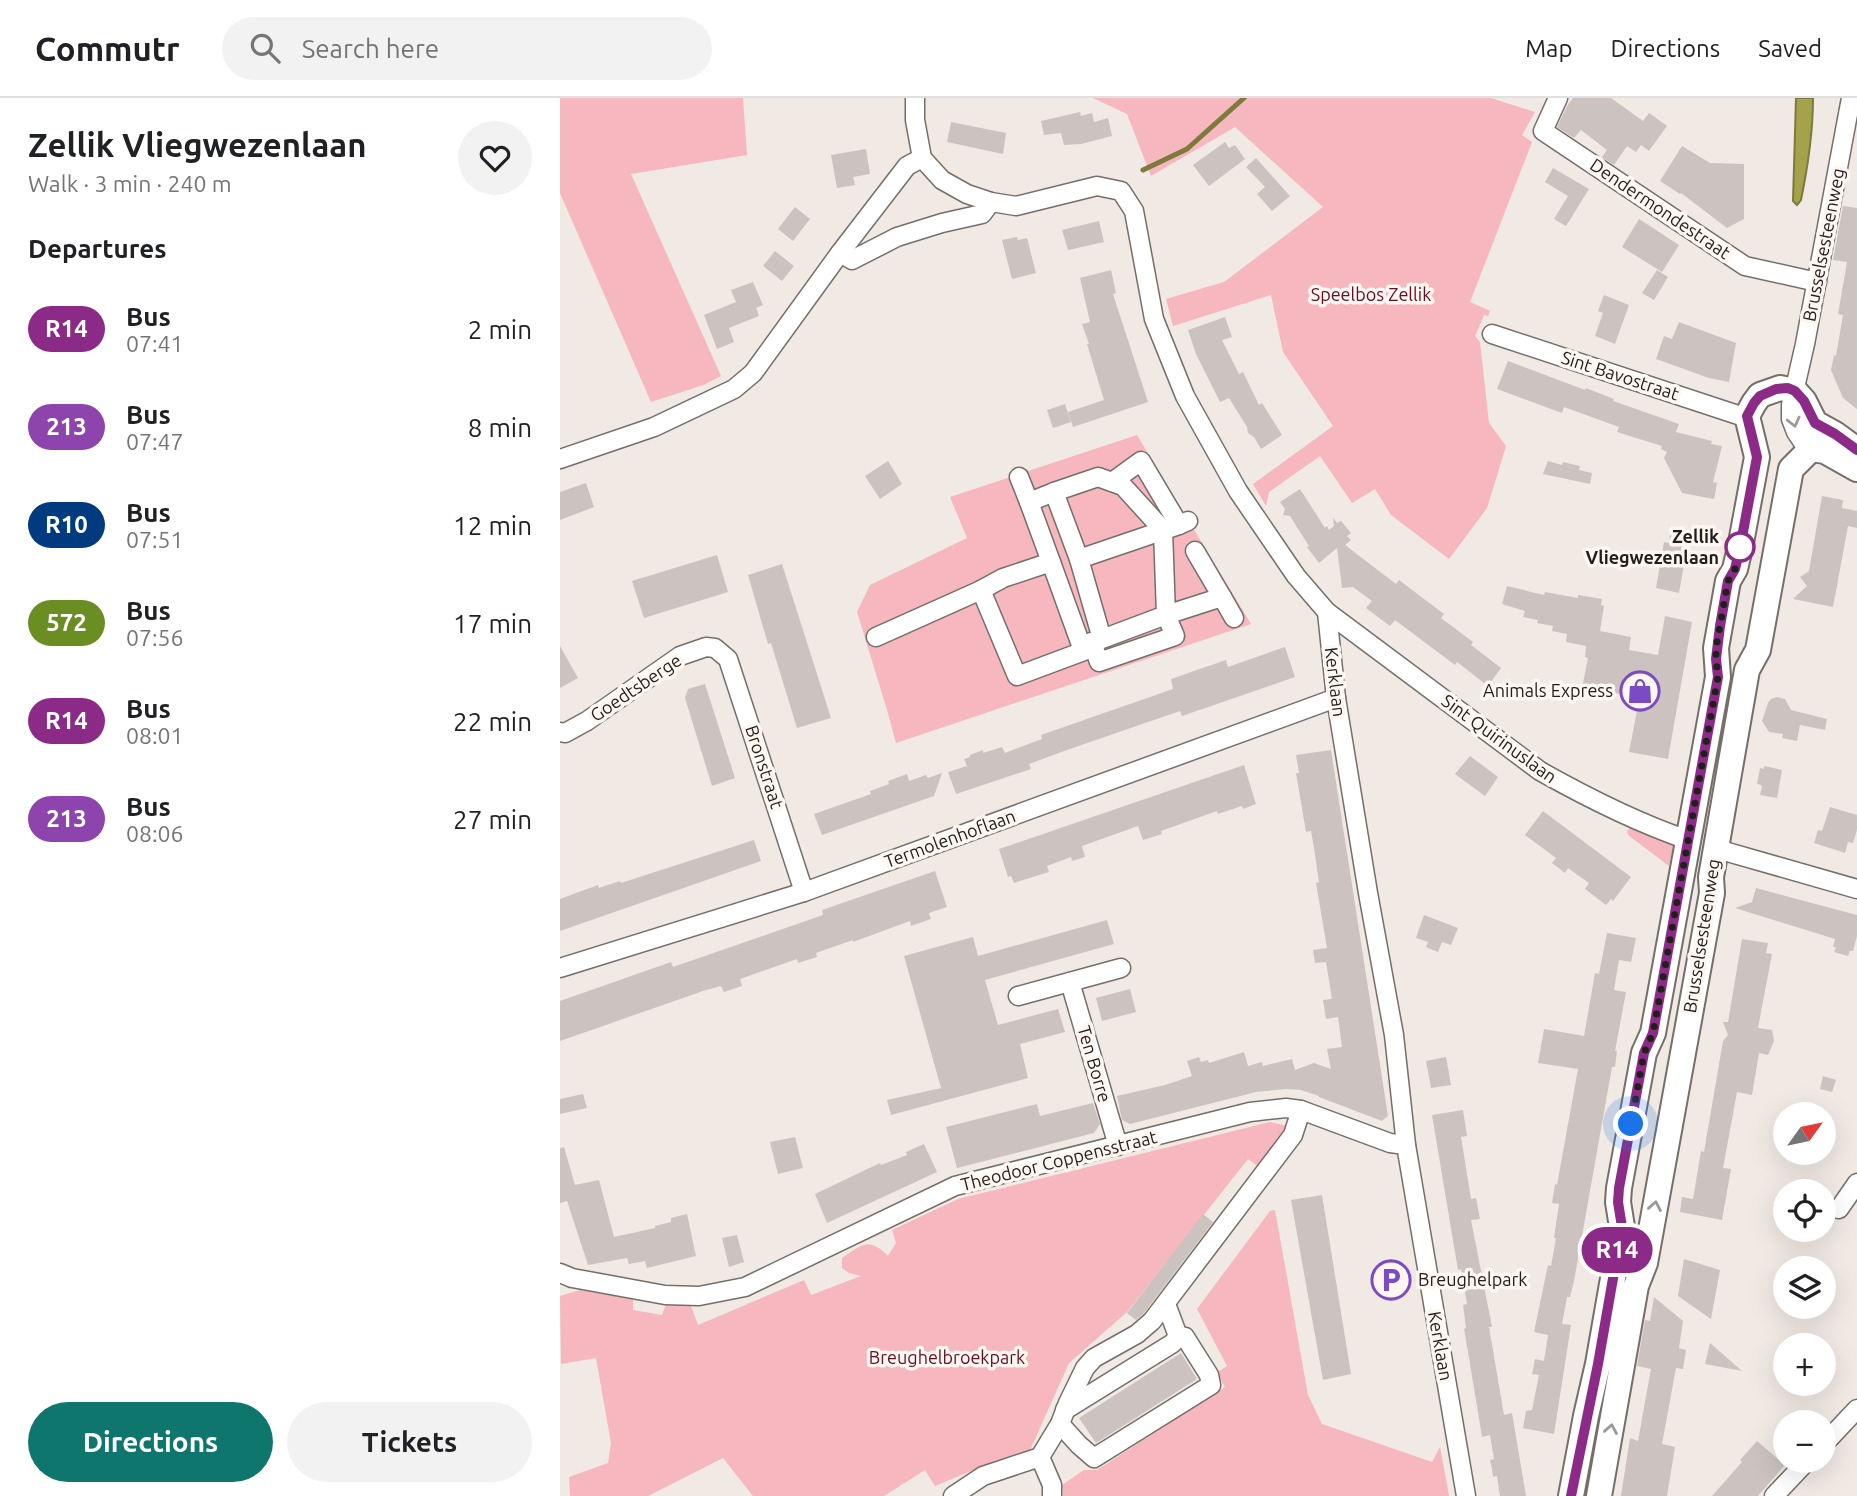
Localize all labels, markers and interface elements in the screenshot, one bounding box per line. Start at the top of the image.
search box [222,17,712,80]
icon: search [246,29,284,67]
text: Commutr [35,30,180,67]
text: Search here [302,34,439,63]
text: Map [1525,35,1572,62]
text: Directions [1610,35,1720,62]
text: Saved [1758,35,1822,62]
button: heart [458,121,532,195]
text: Zellik Vliegwezenlaan [28,126,367,163]
street label: Dendermondestraat [1587,154,1734,262]
street label: Brusselsesteenweg [1798,166,1848,323]
text: Walk · 3 min · 240 m [28,171,232,196]
text: Departures [28,234,166,263]
park label: Speelbos Zellik [1311,284,1431,304]
text: Bus [126,302,171,331]
text: R14 [45,315,88,342]
text: 2 min [468,315,532,344]
text: 07:41 [126,331,184,356]
street label: Sint Bavostraat [1559,347,1682,403]
text: Bus [126,400,171,429]
text: 213 [46,413,87,440]
text: 8 min [468,413,532,442]
one-way arrow [1786,416,1800,428]
text: 07:47 [126,429,184,454]
text: Bus [126,498,171,527]
text: R10 [45,511,88,538]
text: 12 min [453,511,532,540]
place label: Zellik Vliegwezenlaan [1586,526,1719,567]
text: 07:51 [126,527,184,552]
marker: Zellik Vliegwezenlaan [1725,532,1755,562]
text: Bus [126,596,171,625]
text: 572 [46,609,87,636]
text: 17 min [453,609,532,638]
text: 07:56 [126,625,184,650]
street label: Kerklaan [1322,646,1350,718]
street label: Goedtsberge [586,649,685,725]
shop icon: Animals Express [1619,670,1661,712]
place label: Animals Express [1483,680,1613,700]
street label: Sint Quirinuslaan [1438,690,1561,787]
text: Bus [126,694,171,723]
text: R14 [45,707,88,734]
text: 22 min [453,707,532,736]
text: 08:01 [126,723,184,748]
street label: Bronstraat [742,723,788,811]
text: Bus [126,792,171,821]
text: 213 [46,805,87,832]
text: 27 min [453,805,532,834]
street label: Termolenhoflaan [881,805,1018,871]
text: 08:06 [126,821,184,846]
street label: Brusselsesteenweg [1679,857,1723,1014]
street label: Ten Borre [1074,1023,1115,1104]
north arrow [1773,1102,1836,1166]
map controls [1773,1102,1836,1473]
your location [1613,1106,1648,1141]
street label: Theodoor Coppensstraat [959,1126,1159,1194]
button: locate [1773,1179,1836,1242]
one-way arrow [1647,1200,1662,1212]
line badge: R14 [1577,1227,1657,1273]
text: R14 [1596,1236,1638,1263]
button: layers [1773,1256,1836,1319]
parking icon: Breughelpark [1370,1259,1412,1301]
place label: Breughelpark [1418,1269,1527,1289]
street label: Kerklaan [1425,1310,1457,1382]
button: + [1773,1333,1836,1396]
park label: Breughelbroekpark [869,1347,1025,1367]
button: Directions [28,1402,273,1482]
button: Tickets [287,1402,532,1482]
button: − [1773,1410,1836,1473]
one-way arrow [1603,1423,1618,1435]

